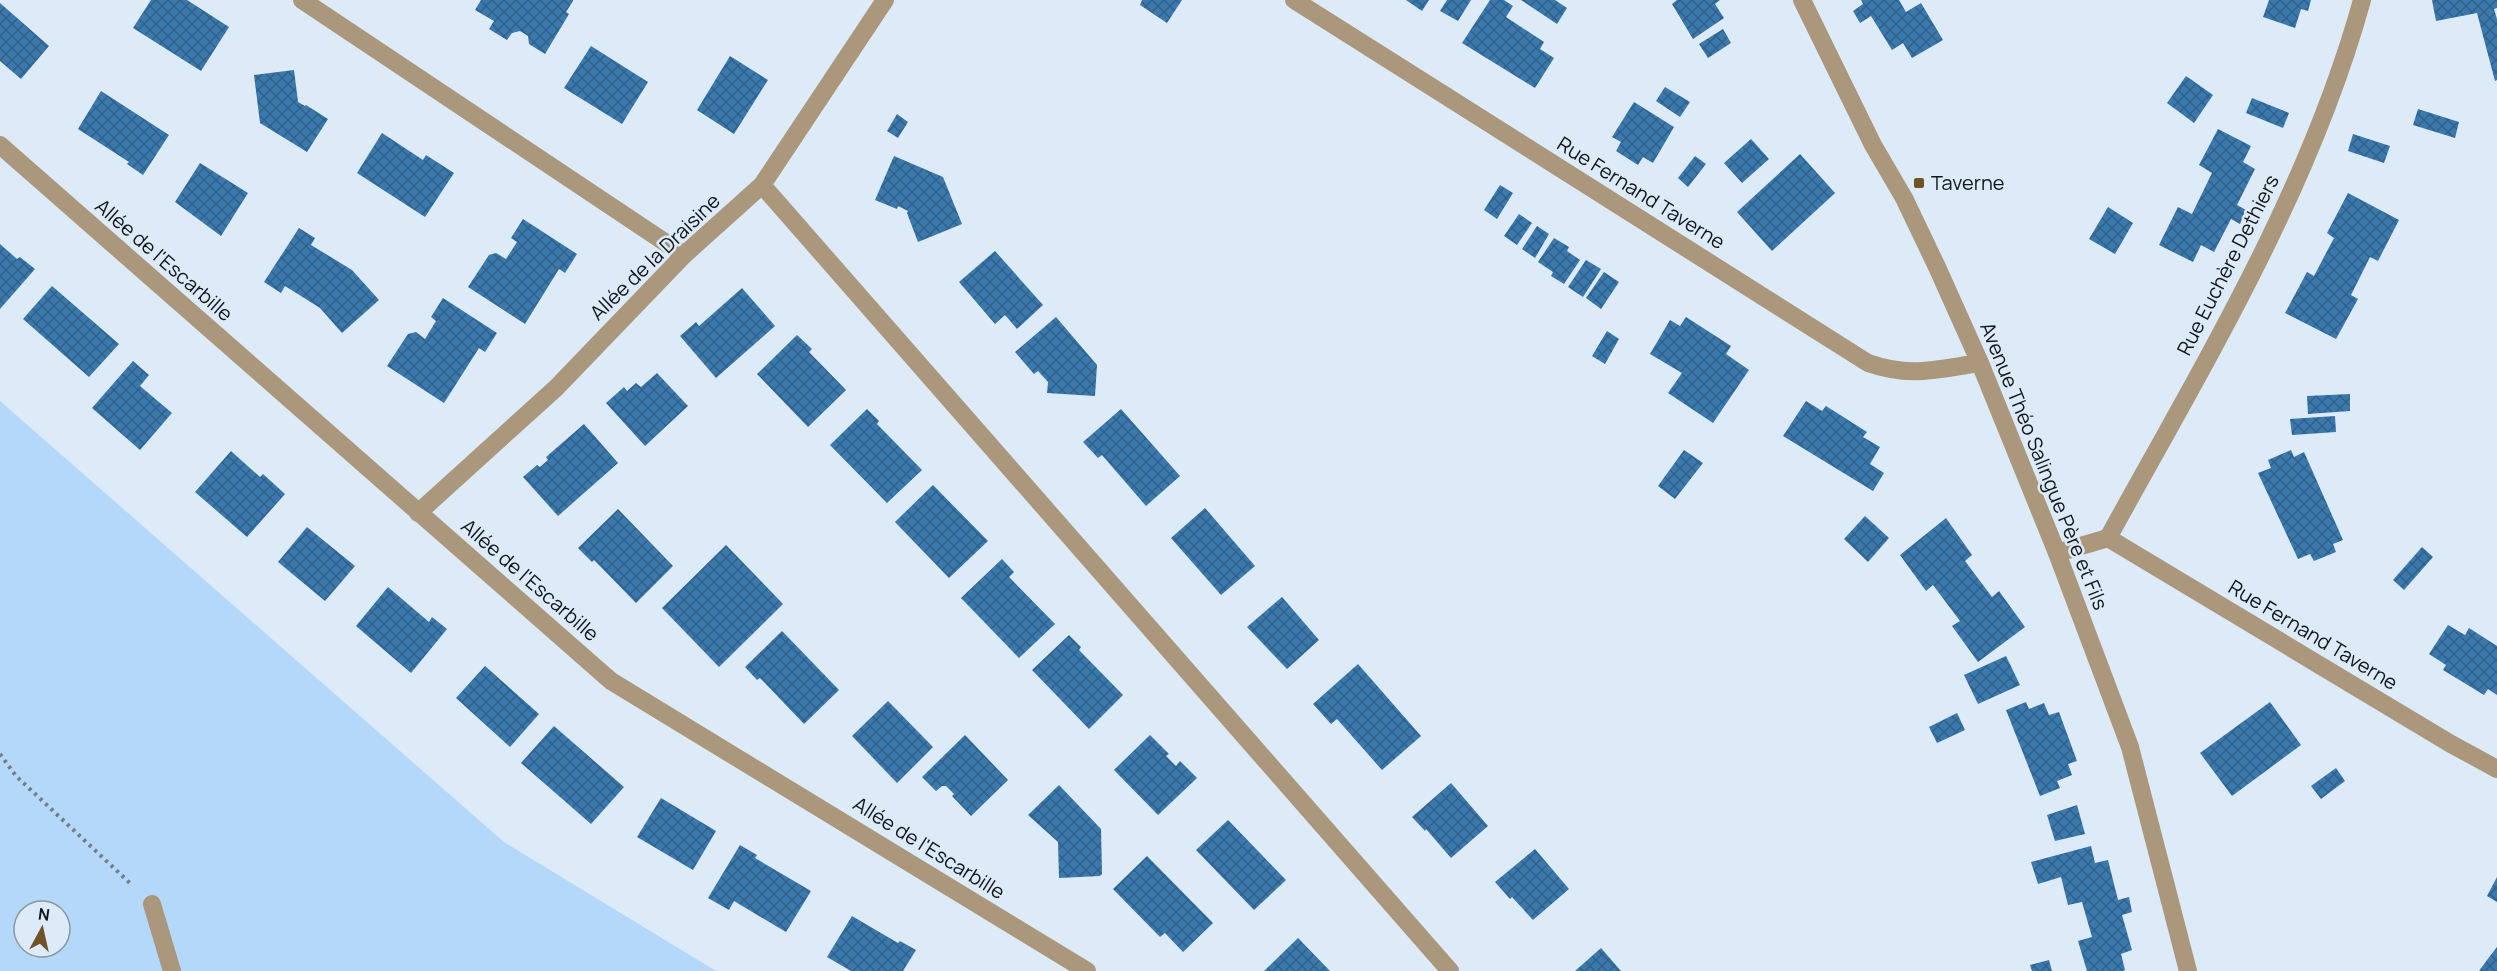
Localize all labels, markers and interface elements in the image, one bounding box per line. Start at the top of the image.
street label: Rue Fernand Taverne [1552,130,1730,255]
place label: Taverne [1931,169,2004,196]
street label: Rue Euchère Dethiers [2170,170,2285,360]
marker: Taverne [1912,176,1926,190]
street label: Allée de la Draisine [584,187,726,326]
street label: Allée de l'Escarbille [90,192,239,327]
street label: Avenue Théo Salingue Père et Fils [1974,318,2115,614]
street label: Allée de l'Escarbille [456,512,605,647]
street label: Rue Fernand Taverne [2224,573,2403,696]
street label: Allée de l'Escarbille [848,790,1010,905]
north arrow [12,899,72,959]
text: N [37,902,51,926]

